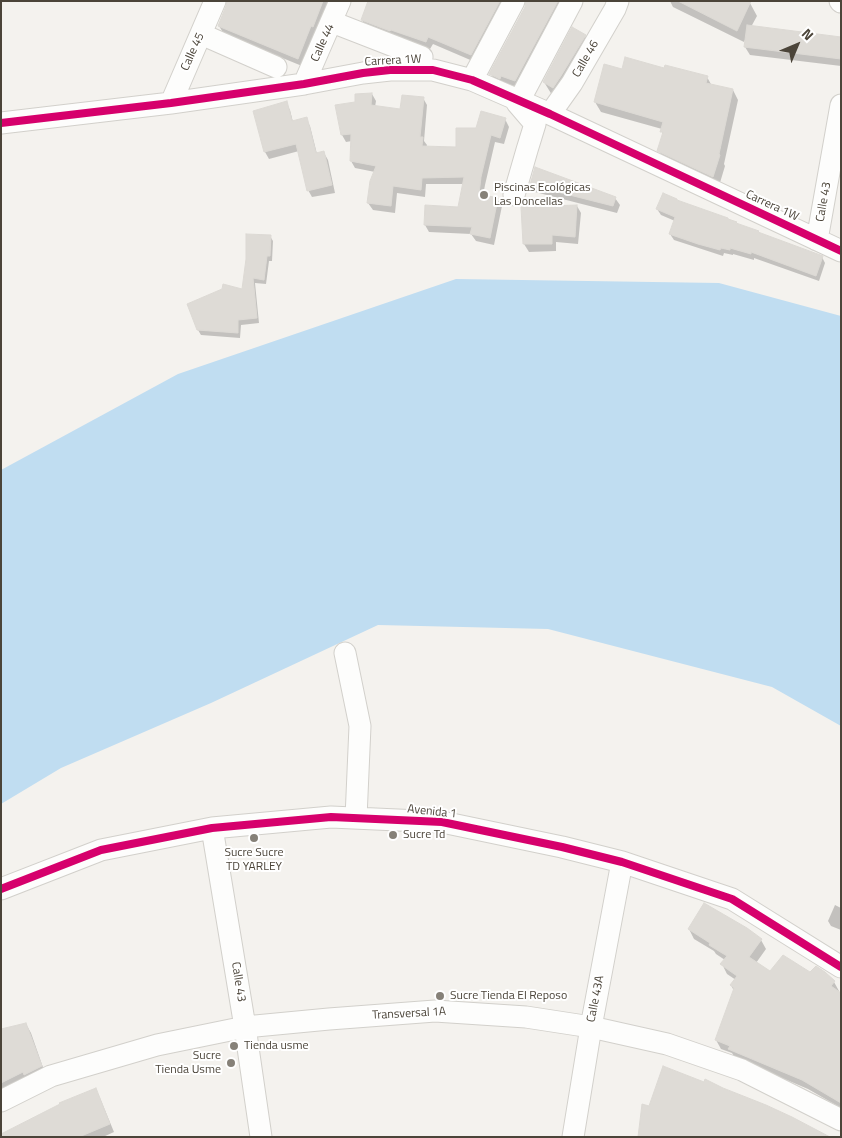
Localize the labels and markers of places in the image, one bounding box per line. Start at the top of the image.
place label: Piscinas Ecológicas Las Doncellas [494,181,591,209]
marker: Piscinas Ecológicas Las Doncellas [478,189,490,201]
place label: Sucre Td [403,828,445,842]
marker: Sucre Td [387,829,399,841]
marker: Sucre Sucre TD YARLEY [248,832,260,844]
place label: Sucre Sucre TD YARLEY [224,846,284,874]
place label: Sucre Tienda El Reposo [450,989,567,1003]
marker: Sucre Tienda El Reposo [434,990,446,1002]
place label: Tienda usme [244,1039,308,1053]
marker: Tienda usme [228,1040,240,1052]
place label: Sucre Tienda Usme [155,1049,221,1077]
marker: Sucre Tienda Usme [225,1057,237,1069]

